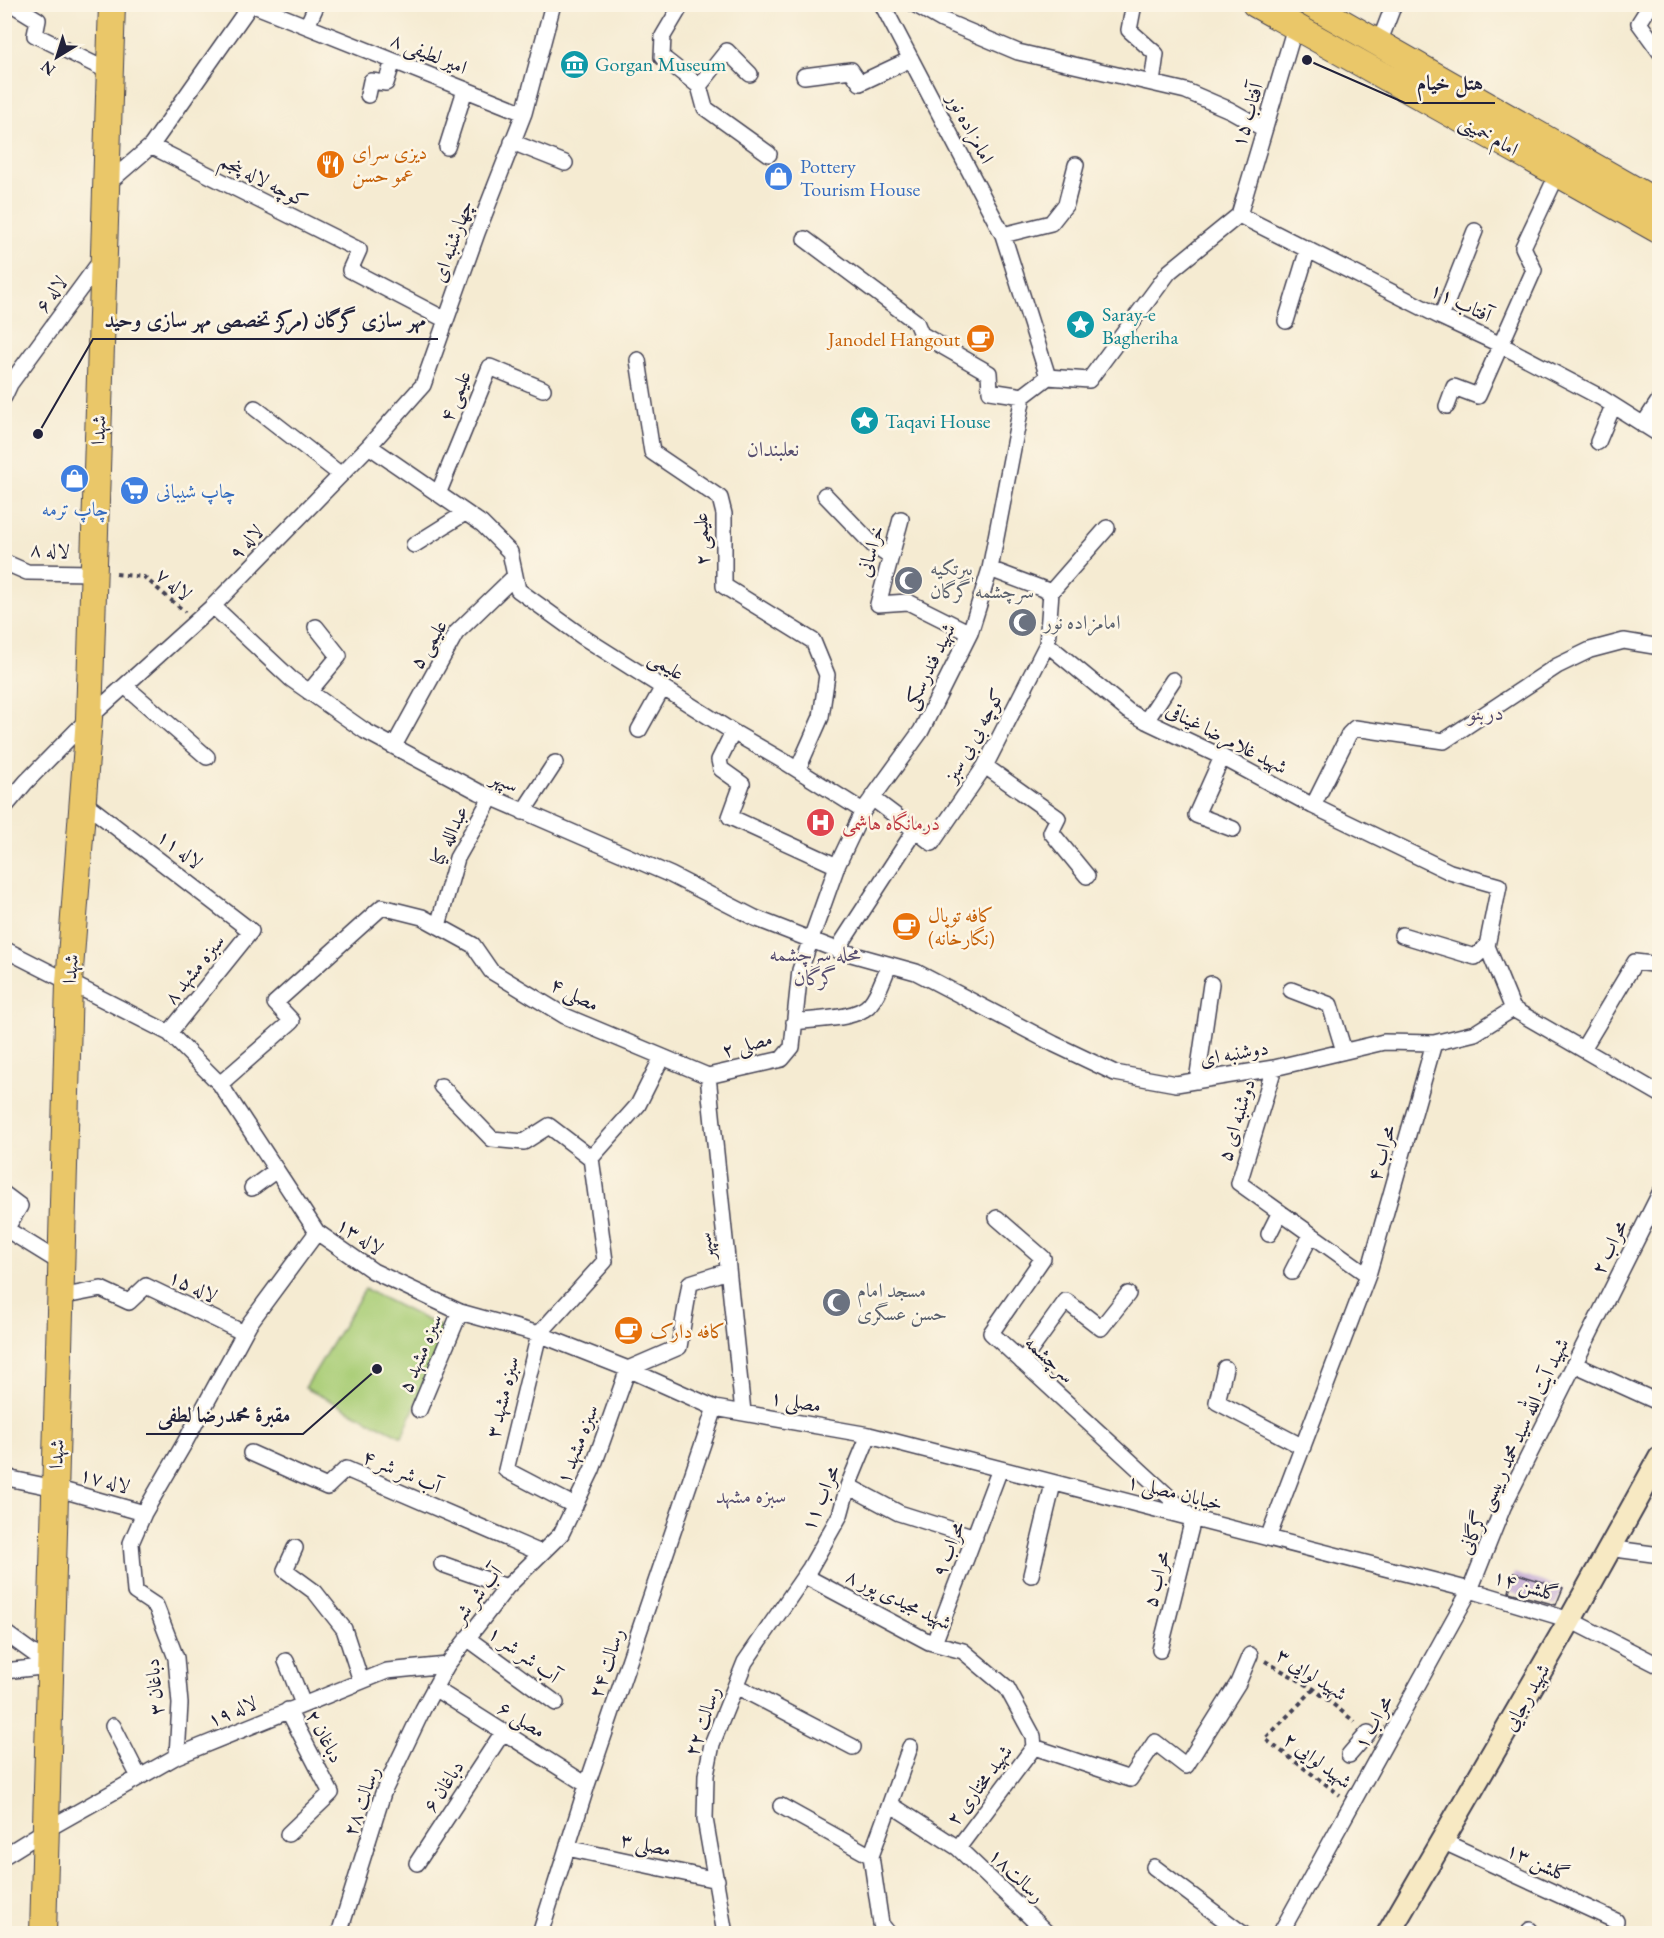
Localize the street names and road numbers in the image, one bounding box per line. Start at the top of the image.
street label: ۸ امیر لطیفی [386,26,471,82]
street label: آفتاب ۱۵ [1225,77,1270,150]
street label: امامزاده نور [940,86,1000,168]
street label: امام خمینی [1452,108,1523,166]
street label: کوچه لاله پنجم [213,147,312,219]
street label: چهارشنبه ای [425,196,479,286]
street label: ۶ لاله [29,270,73,318]
street label: آفتاب ۱۱ [1426,276,1499,329]
street label: ۴ علیمی [433,366,478,426]
street label: شهدا [84,415,112,445]
street label: ۲ علیمی [687,512,716,566]
street label: ۹ لاله [223,519,269,565]
street label: خراسانی [850,522,890,580]
street label: ۸ لاله [29,536,71,564]
street label: ۷ لاله [151,561,197,607]
street label: ۵ علیمی [403,614,454,674]
street label: شهید فندرسکی [897,618,962,714]
street label: علیمی [644,644,690,687]
street label: کوچه بی بی سبز [937,683,1012,789]
street label: شهید غلامرضا غیناقی [1161,696,1292,781]
street label: سپهر [485,763,523,799]
street label: عبدالله کیا [424,801,474,869]
street label: ۱۱ لاله [152,823,208,875]
street label: ۸ سبزه مشهد [158,928,230,1010]
street label: شهدا [56,953,84,985]
street label: ۴ مصلی [545,971,604,1019]
street label: ۲ مصلی [719,1025,776,1065]
street label: دوشنبه ای [1198,1034,1270,1072]
street label: ۵ دوشنبه ای [1211,1076,1261,1164]
street label: ۴ محراب [1361,1122,1401,1184]
street label: لاله ۱۳ [332,1211,388,1261]
street label: ۲ محراب [1585,1215,1633,1279]
street label: سپهر [691,1231,721,1263]
street label: ۱۵ لاله [164,1263,222,1309]
street label: ۵ سبزه مشهد [392,1310,448,1396]
street label: سرچشمه [1019,1329,1081,1389]
street label: شهید آیت الله سید محمد رییسی گرگانی [1450,1333,1576,1559]
street label: ۳ سبزه مشهد [479,1353,525,1441]
street label: ۱ مصلی [768,1384,823,1420]
street label: ۱ سبزه مشهد [550,1400,604,1488]
street label: شهدا [42,1439,70,1469]
street label: ۴ آب شر شر [359,1443,447,1501]
street label: ۱۷ لاله [77,1460,133,1500]
street label: ۱۱ محراب [795,1461,845,1535]
street label: خیابان مصلی ۱ [1124,1468,1225,1518]
street label: ۹ محراب [926,1517,970,1581]
street label: ۵ محراب [1136,1548,1176,1610]
street label: آب شر شر [445,1558,511,1630]
street label: ۸ شهید مجیدی پور [841,1562,956,1638]
street label: گلشن ۱۴ [1490,1563,1562,1608]
street label: ۱ آب شر شر [482,1619,567,1691]
street label: ۲۴ رسالت [582,1624,630,1702]
street label: ۳ شهید لوایی [1271,1641,1352,1707]
street label: ۳ دباغان [139,1658,169,1716]
street label: شهید رجایی [1496,1659,1557,1736]
street label: ۲۲ رسالت [678,1682,726,1760]
street label: ۱۹ لاله [203,1689,261,1733]
street label: ۱ محراب [1348,1691,1398,1753]
street label: ۶ مصلی [492,1694,551,1745]
street label: ۲ دباغان [300,1705,350,1767]
street label: ۲ شهید لوایی [1278,1726,1358,1795]
street label: ۲ شهید مختاری [940,1739,1018,1831]
street label: ۶ دباغان [417,1755,469,1817]
street label: ۲۸ رسالت [336,1762,386,1840]
street label: ۳ مصلی [618,1826,674,1864]
street label: ۱۳ گلشن [1502,1836,1574,1889]
street label: رسالت۱۸ [983,1842,1051,1908]

